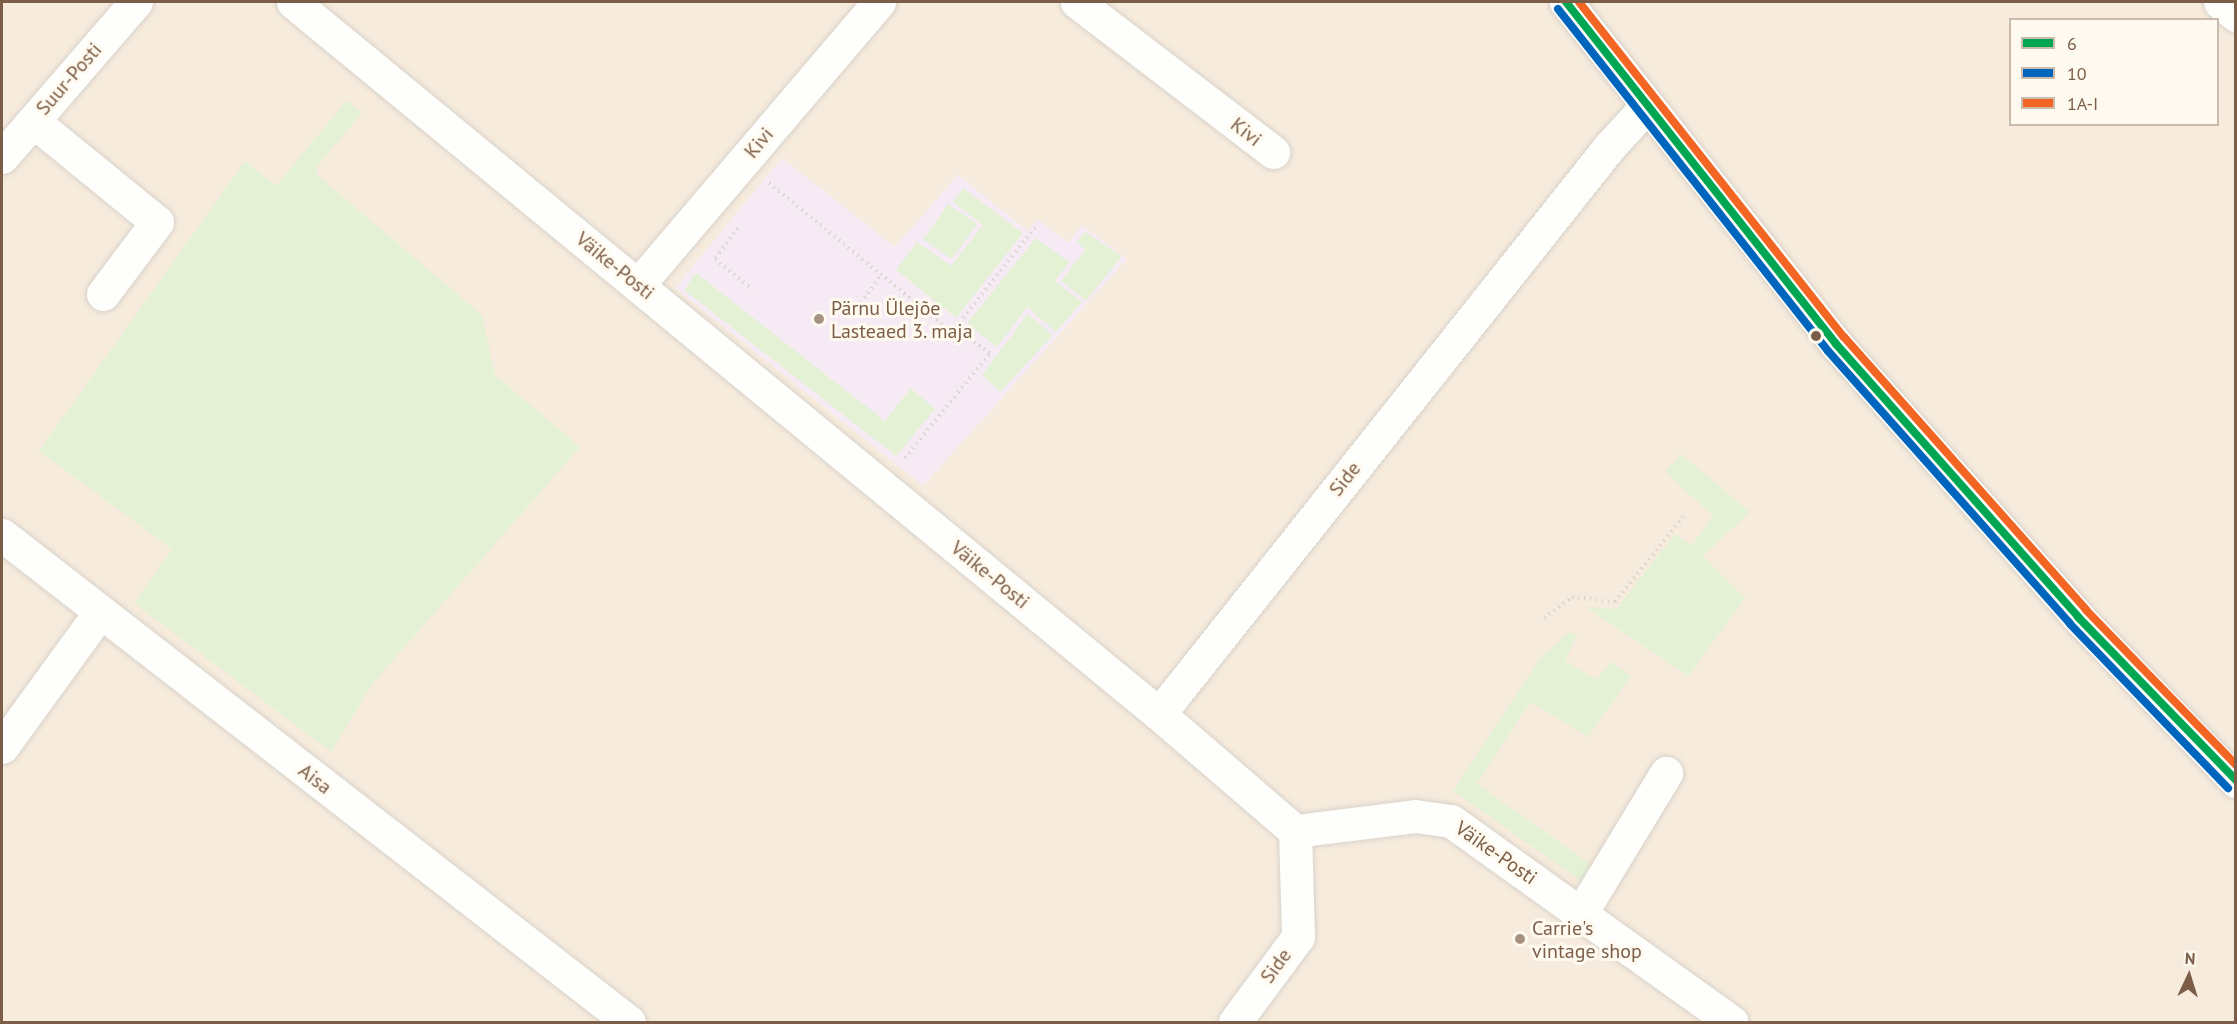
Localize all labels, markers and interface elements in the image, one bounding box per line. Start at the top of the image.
legend [2009,18,2219,126]
text: 6 [2067,32,2077,55]
street label: Suur-Posti [31,38,107,120]
text: 10 [2067,62,2087,85]
text: 1A-I [2067,92,2098,115]
street label: Kivi [1226,113,1266,151]
street label: Kivi [739,123,779,163]
street label: Väike-Posti [571,227,659,305]
place label: Pärnu Ülejõe Lasteaed 3. maja [831,296,974,343]
marker: Pärnu Ülejõe Lasteaed 3. maja [812,312,826,326]
unlabelled marker [1810,330,1822,342]
street label: Side [1324,457,1366,501]
street label: Väike-Posti [946,536,1034,614]
street label: Aisa [294,759,336,799]
street label: Väike-Posti [1451,816,1541,890]
place label: Carrie's vintage shop [1532,916,1642,963]
marker: Carrie's vintage shop [1513,932,1527,946]
street label: Side [1255,944,1297,988]
north arrow [2159,946,2219,1006]
text: N [2184,948,2196,968]

